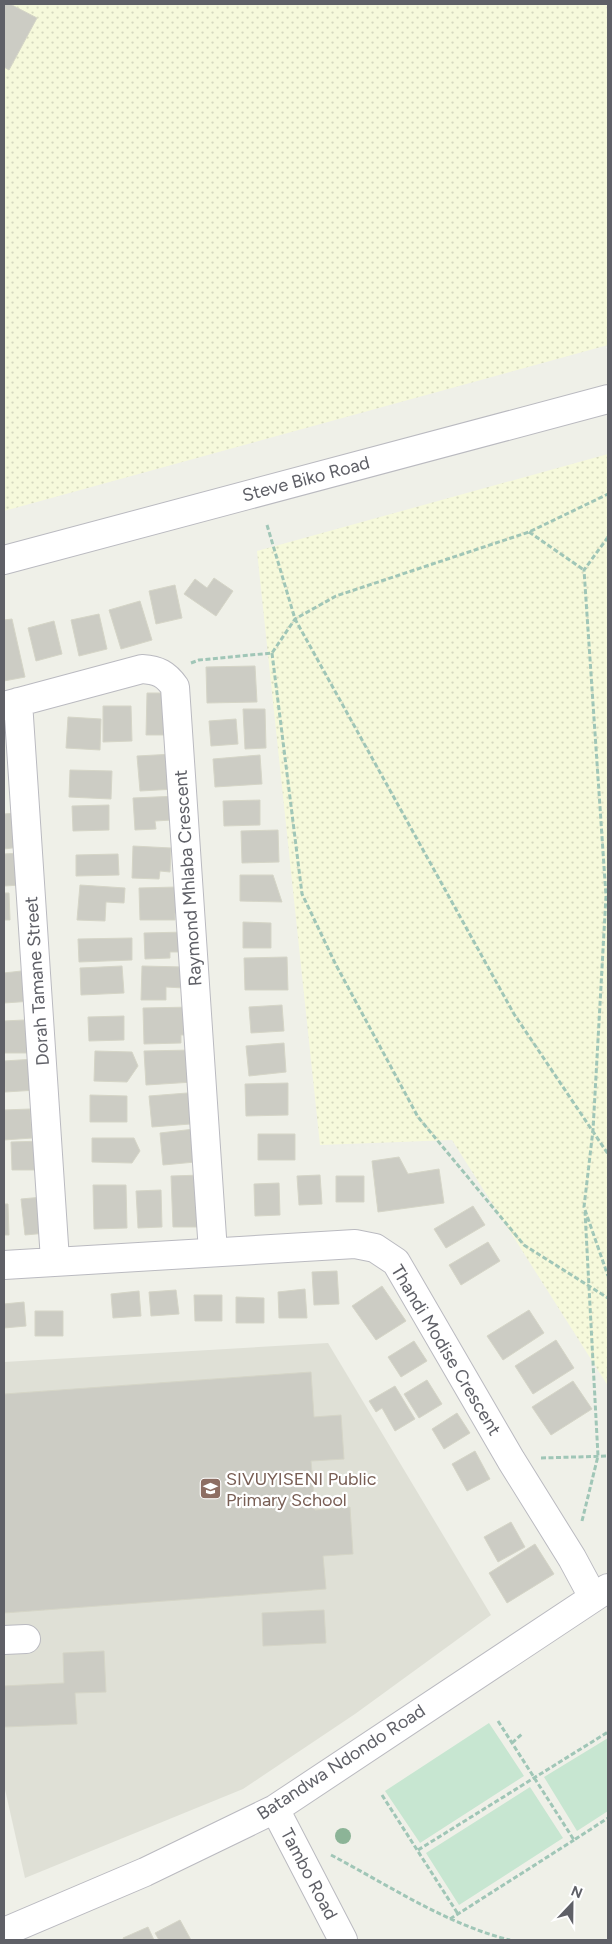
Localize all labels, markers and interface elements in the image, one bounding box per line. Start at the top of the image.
street label: Steve Biko Road [240,451,372,507]
street label: Raymond Mhlaba Crescent [169,769,207,987]
street label: Dorah Tamane Street [20,895,54,1066]
street label: Thandi Modise Crescent [386,1261,506,1439]
place label: SIVUYISENI Public Primary School [226,1468,377,1511]
school or university icon: SIVUYISENI Public Primary School [198,1477,222,1501]
street label: Batandwa Ndondo Road [253,1699,429,1825]
street label: Tambo Road [276,1825,342,1923]
north arrow [547,1879,597,1929]
text: N [568,1883,585,1902]

